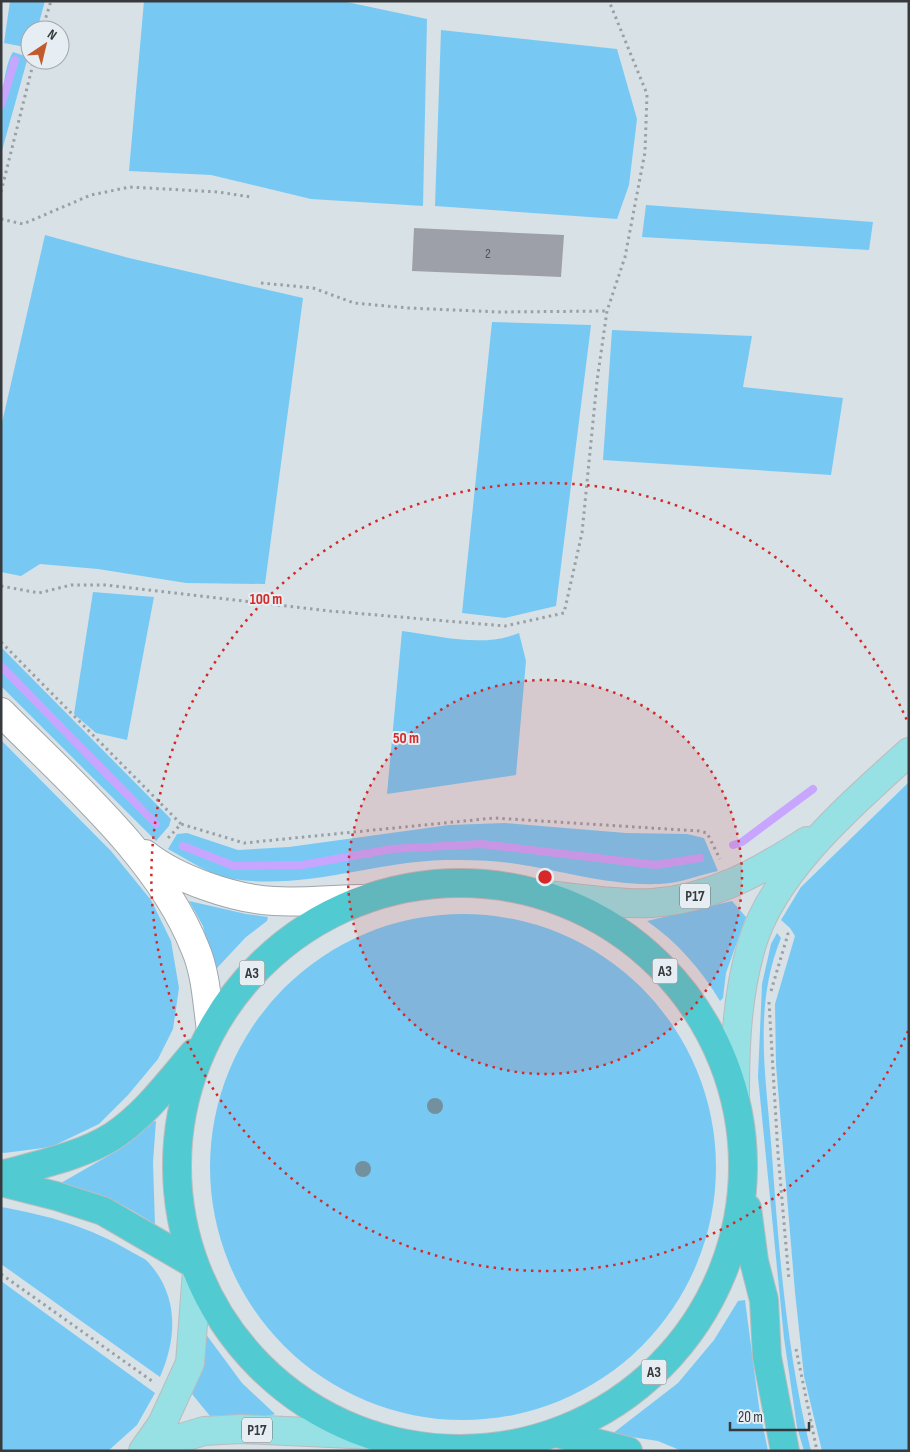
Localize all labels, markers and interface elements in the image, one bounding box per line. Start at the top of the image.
north arrow [20,20,70,70]
text: N [44,26,60,44]
house number: 2 [485,245,491,262]
text: 100 m [250,590,282,609]
text: 50 m [393,729,419,748]
centre of rings [536,868,554,886]
road number: P17 [680,884,710,908]
road number: A3 [652,958,678,984]
road number: A3 [240,960,264,986]
road number: A3 [642,1360,666,1384]
scale bar [730,1400,809,1432]
text: 20 m [738,1408,763,1427]
road number: P17 [242,1418,272,1442]

